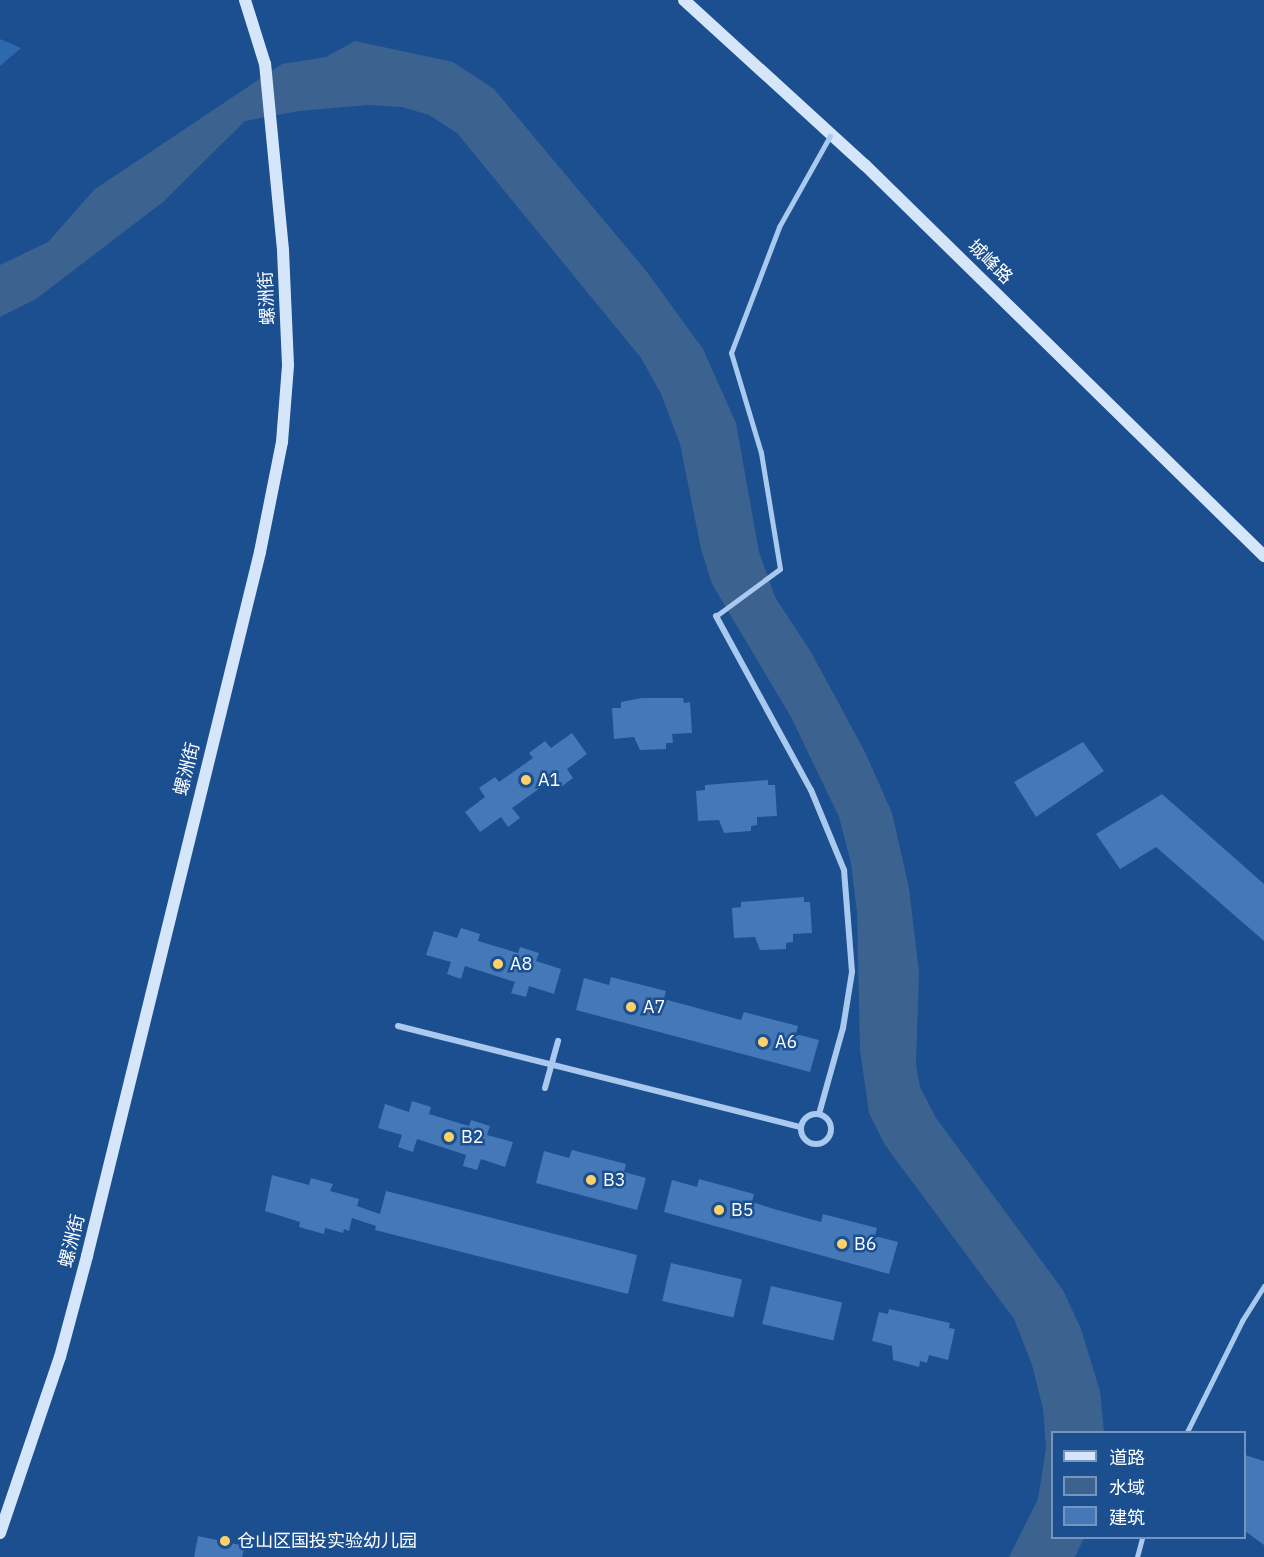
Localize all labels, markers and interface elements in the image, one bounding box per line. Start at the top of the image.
street label: 城峰路 [963,235,1017,289]
street label: 螺洲街 [255,270,279,326]
street label: 螺洲街 [170,740,204,798]
place label: A1 [538,769,560,791]
marker: A1 [519,773,533,787]
place label: A8 [510,953,532,975]
marker: A8 [491,957,505,971]
place label: A7 [643,996,665,1018]
marker: A7 [624,1000,638,1014]
place label: A6 [775,1031,797,1053]
marker: A6 [756,1035,770,1049]
place label: B2 [461,1126,484,1148]
marker: B2 [442,1130,456,1144]
place label: B3 [603,1169,626,1191]
marker: B3 [584,1173,598,1187]
place label: B5 [731,1199,754,1221]
marker: B5 [712,1203,726,1217]
street label: 螺洲街 [55,1212,89,1270]
place label: B6 [854,1233,877,1255]
marker: B6 [835,1237,849,1251]
legend [1051,1431,1246,1539]
text: 道路 [1109,1446,1145,1469]
text: 水域 [1109,1476,1145,1499]
text: 建筑 [1109,1506,1145,1529]
place label: 仓山区国投实验幼儿园 [237,1530,417,1552]
marker: 仓山区国投实验幼儿园 [218,1534,232,1548]

